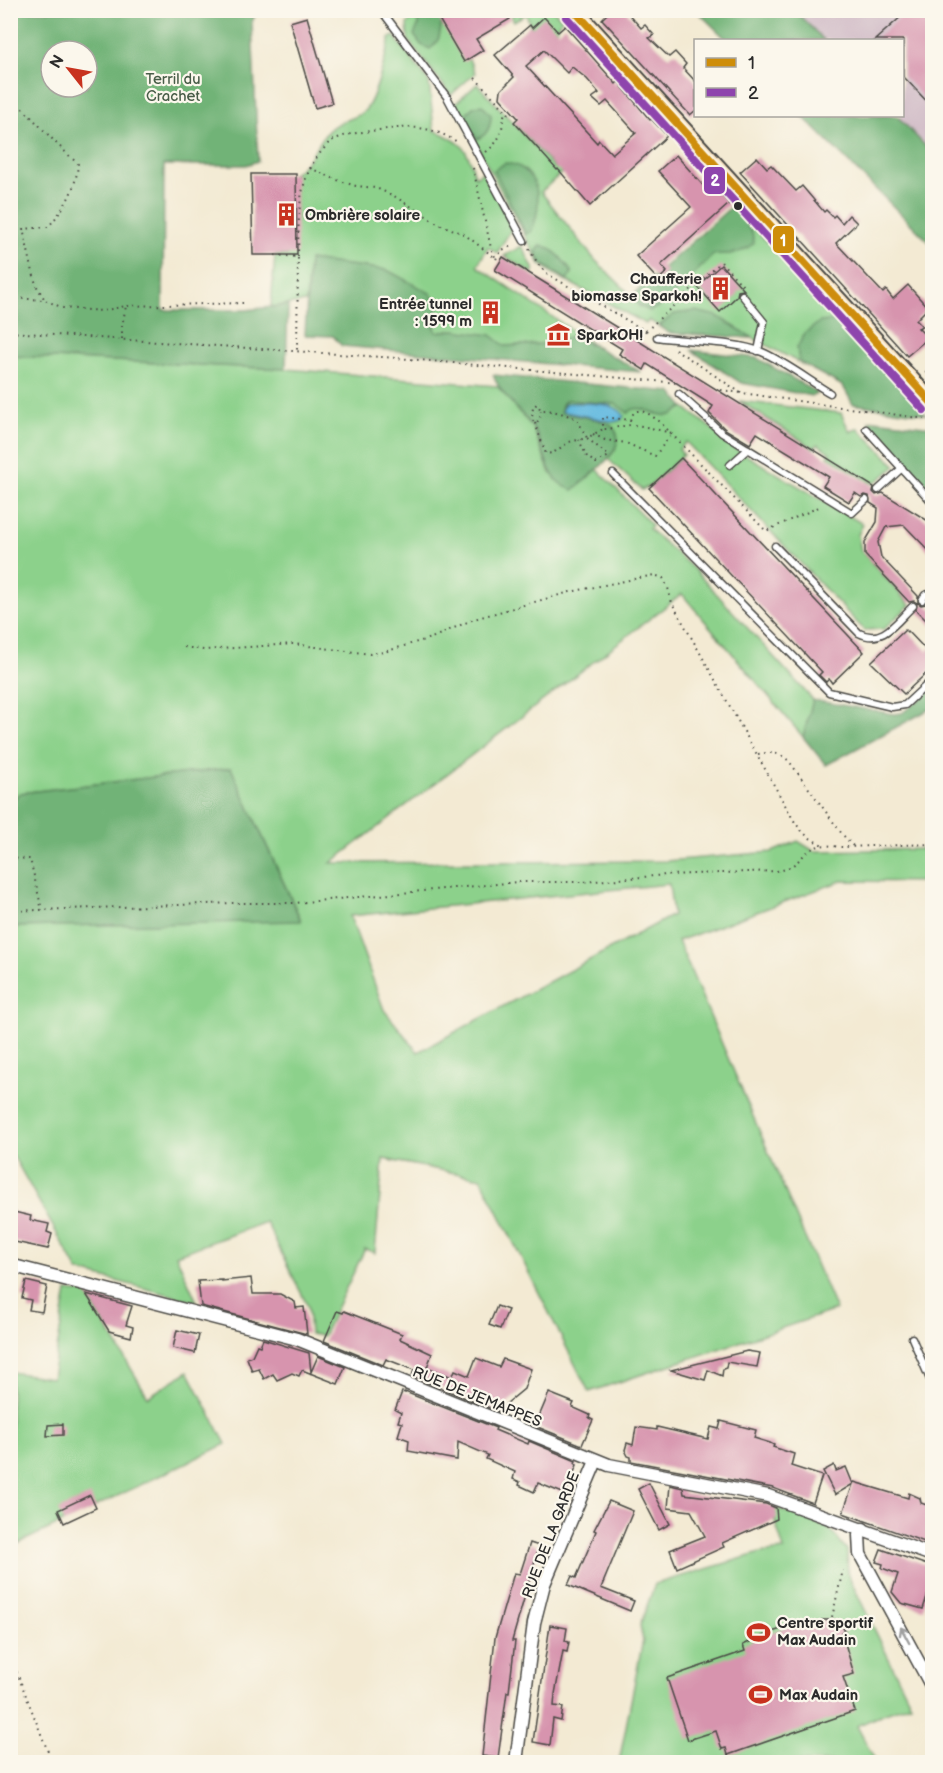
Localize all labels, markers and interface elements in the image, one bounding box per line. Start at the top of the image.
north arrow [39,39,99,99]
legend [694,39,904,117]
text: N [46,52,69,72]
text: 1 [748,53,755,74]
park label: Terril du Crachet [145,70,201,106]
text: 2 [748,83,759,104]
line badge: 2 [703,166,726,195]
text: 2 [710,172,720,191]
unlabelled marker [732,200,744,212]
building icon: Ombrière solaire [274,202,300,228]
place label: Ombrière solaire [305,206,420,225]
line badge: 1 [772,225,795,254]
text: 1 [780,232,786,251]
place label: Chaufferie biomasse Sparkoh! [572,270,702,306]
building icon: Chaufferie biomasse Sparkoh! [707,275,733,301]
place label: Entrée tunnel : 1599 m [379,295,472,331]
building icon: Entrée tunnel : 1599 m [477,300,503,326]
museum icon: SparkOH! [546,322,572,348]
place label: SparkOH! [577,326,643,345]
street label: RUE DE JEMAPPES [410,1362,544,1432]
street label: RUE DE LA GARDE [518,1469,584,1601]
place label: Centre sportif Max Audain [777,1614,873,1650]
sports icon: Centre sportif Max Audain [746,1619,772,1645]
one-way arrow [899,1627,910,1645]
sports icon: Max Audain [748,1682,774,1708]
place label: Max Audain [779,1686,858,1705]

